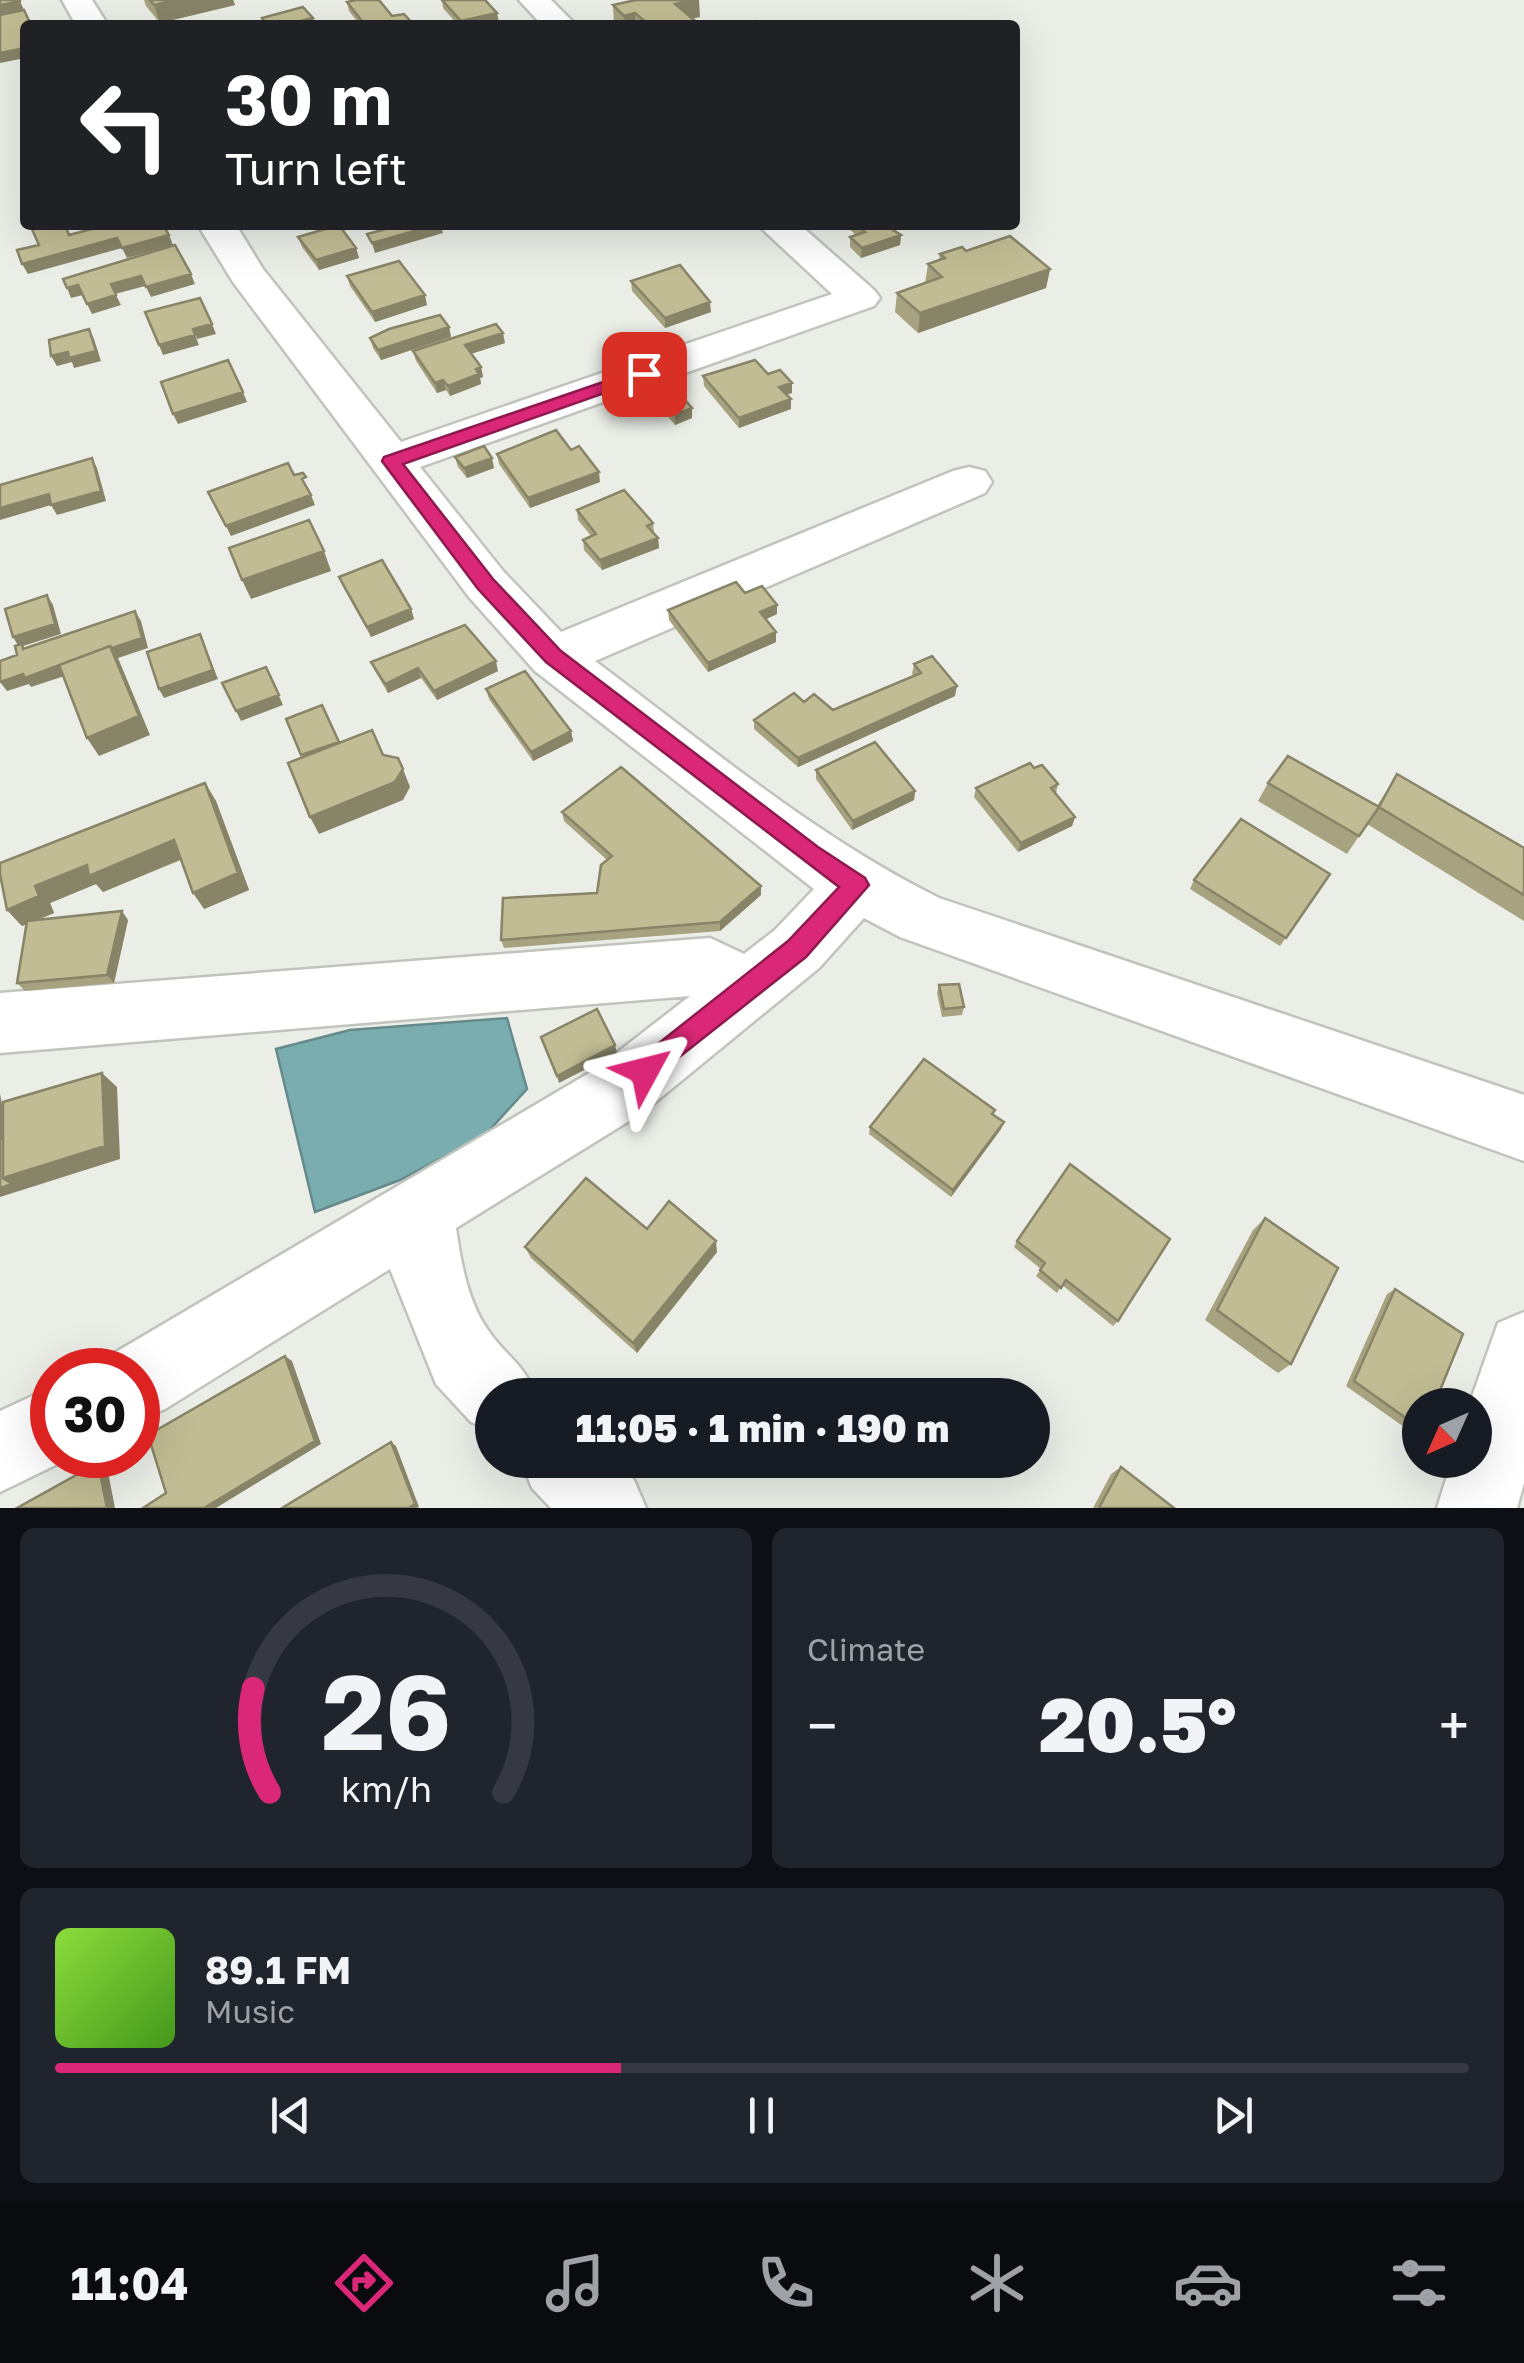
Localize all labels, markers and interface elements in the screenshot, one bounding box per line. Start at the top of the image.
text: 30 m [225,56,392,140]
icon: left [60,60,190,190]
text: Turn left [225,141,407,195]
pin [602,332,687,417]
icon: arrive [617,347,672,402]
position arrow [593,1019,697,1123]
speed limit sign: 30 [30,1348,160,1478]
north arrow [1402,1388,1492,1478]
map controls [1402,1388,1492,1478]
text: 11:05 · 1 min · 190 m [576,1405,949,1450]
text: Climate [807,1630,925,1668]
text: 26 [321,1648,451,1773]
text: 20.5° [1039,1678,1237,1769]
text: − [807,1692,837,1758]
text: + [1439,1692,1469,1758]
text: km/h [341,1767,431,1810]
text: 89.1 FM [205,1947,351,1992]
text: Music [205,1992,295,2030]
icon: previous [263,2088,318,2143]
icon: pause [734,2088,789,2143]
icon: next [1206,2088,1261,2143]
icon: directions [329,2248,399,2318]
icon: music [540,2248,610,2318]
icon: phone [751,2248,821,2318]
icon: climate [962,2248,1032,2318]
icon: car [1173,2248,1243,2318]
icon: filters [1384,2248,1454,2318]
text: 11:04 [70,2256,189,2310]

